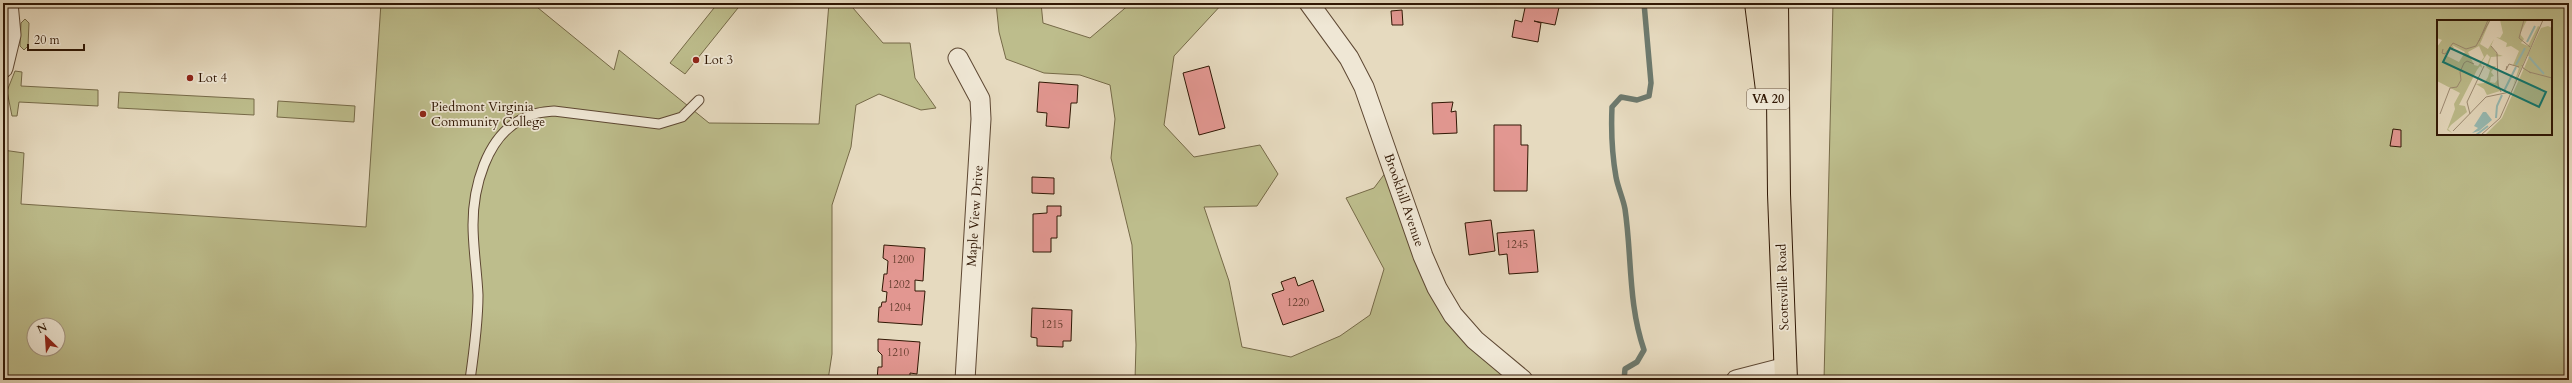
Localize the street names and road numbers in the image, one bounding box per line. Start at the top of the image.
road number: VA 20 [1747,89,1789,109]
street label: Brookhill Avenue [1380,151,1428,249]
street label: Maple View Drive [962,164,988,267]
street label: Scottsville Road [1772,243,1794,331]

